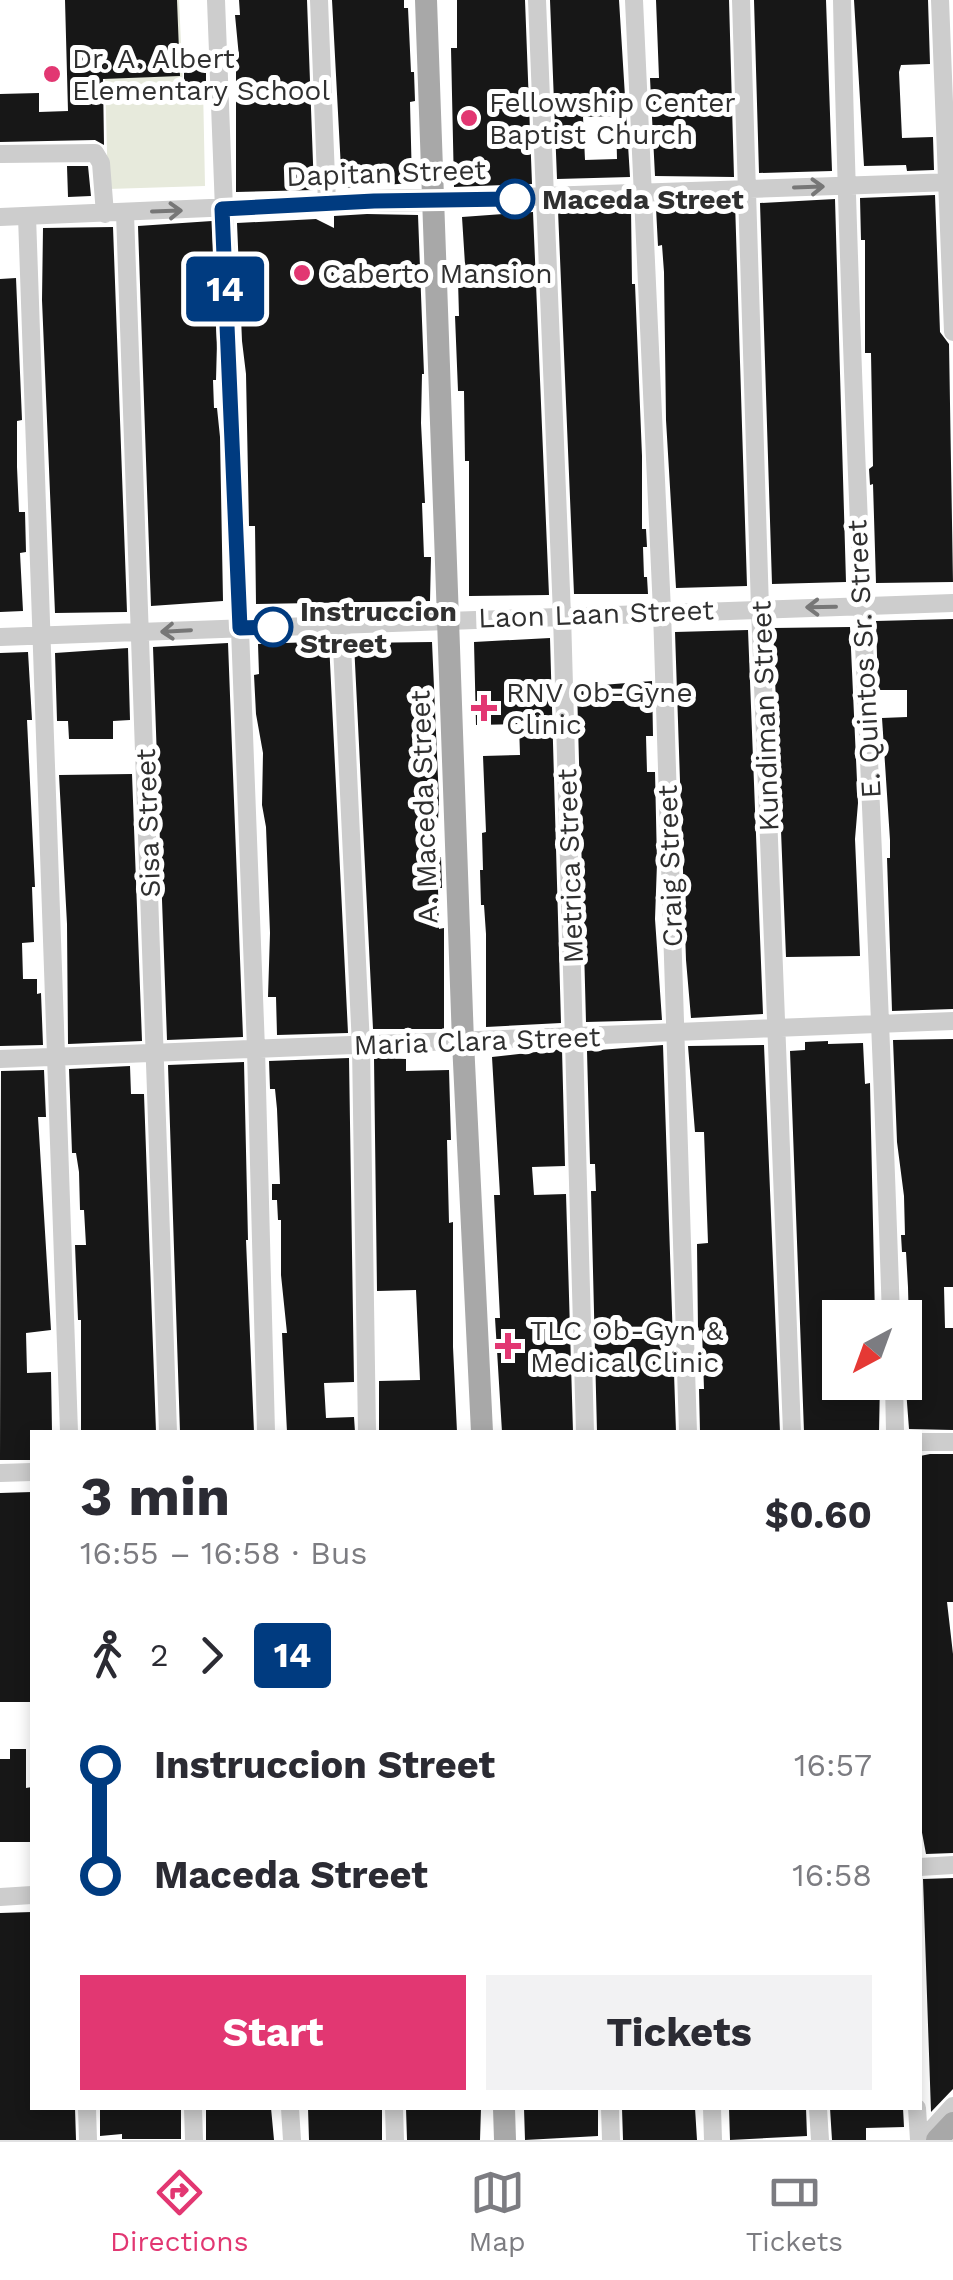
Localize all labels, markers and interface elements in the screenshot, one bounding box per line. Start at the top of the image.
place label: Dr. A. Albert Elementary School [72,42,330,107]
marker: Dr. A. Albert Elementary School [41,63,63,85]
place label: Fellowship Center Baptist Church [489,86,736,151]
marker: Fellowship Center Baptist Church [458,107,480,129]
street label: Dapitan Street [286,153,487,193]
one-way arrow [793,178,825,197]
marker: Maceda Street [496,180,534,218]
place label: Maceda Street [542,183,744,216]
one-way arrow [151,202,183,221]
line badge: 14 [180,256,270,322]
place label: Caberto Mansion [322,257,553,290]
marker: Caberto Mansion [291,262,313,284]
text: 14 [206,268,244,310]
street label: E. Quintos Sr. Street [840,519,888,799]
street label: Laon Laan Street [478,593,715,635]
place label: Instruccion Street [300,595,457,660]
one-way arrow [805,597,837,616]
street label: Kundiman Street [744,600,786,832]
marker: Instruccion Street [254,608,292,646]
one-way arrow [160,622,192,641]
place label: RNV Ob-Gyne Clinic [506,676,693,741]
street label: A. Maceda Street [403,689,445,924]
marker: RNV Ob-Gyne Clinic [471,695,497,721]
street label: Sisa Street [129,748,167,898]
street label: Metrica Street [550,768,590,964]
street label: Craig Street [651,784,689,948]
street label: Maria Clara Street [353,1020,601,1062]
north arrow [822,1300,922,1400]
map controls [822,1300,922,1400]
place label: TLC Ob-Gyn & Medical Clinic [530,1314,724,1379]
marker: TLC Ob-Gyn & Medical Clinic [495,1333,521,1359]
text: 3 min [80,1464,230,1528]
text: $0.60 [765,1493,872,1537]
text: 16:55 – 16:58 · Bus [80,1534,367,1572]
icon: walk [80,1628,135,1683]
icon: forward [184,1628,239,1683]
text: 14 [274,1634,311,1676]
text: 2 [150,1636,169,1674]
text: Instruccion Street [154,1743,495,1787]
text: 16:57 [794,1746,872,1784]
text: Maceda Street [154,1853,428,1897]
text: 16:58 [792,1856,872,1894]
button: Start [80,1975,466,2090]
button: Tickets [486,1975,872,2090]
tab: Directions [110,2165,248,2258]
tab: Map [469,2165,526,2258]
tab: Tickets [746,2165,843,2258]

